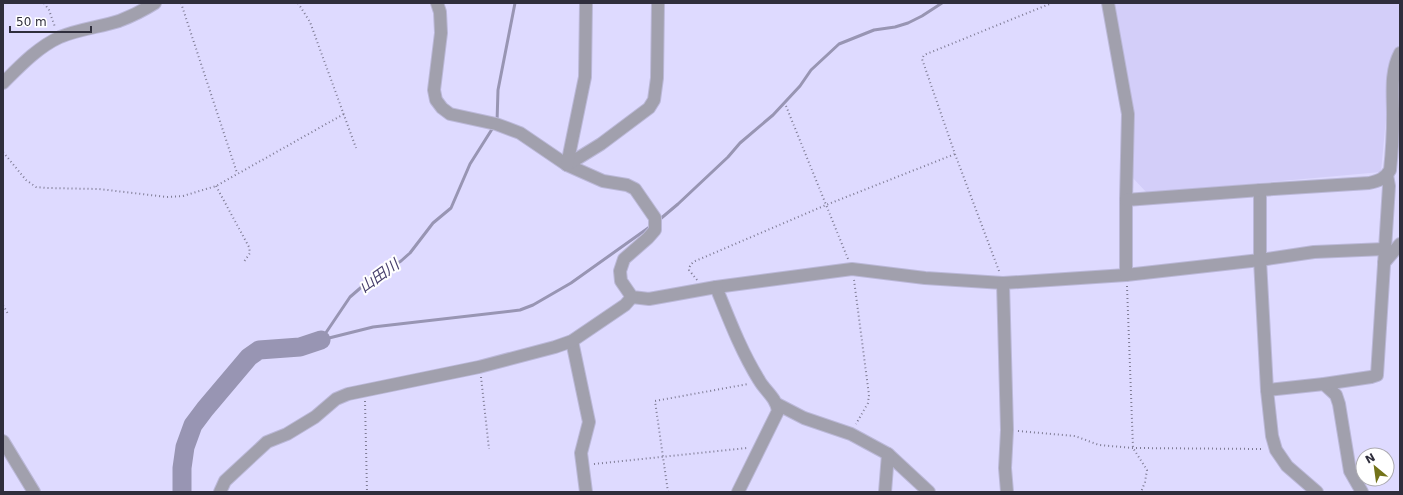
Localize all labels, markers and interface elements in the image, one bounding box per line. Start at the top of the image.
scale bar [10,8,91,34]
text: 50 m [16,15,47,29]
water label: 山田川 [356,254,404,297]
north arrow [1355,447,1395,487]
text: N [1363,451,1378,467]

